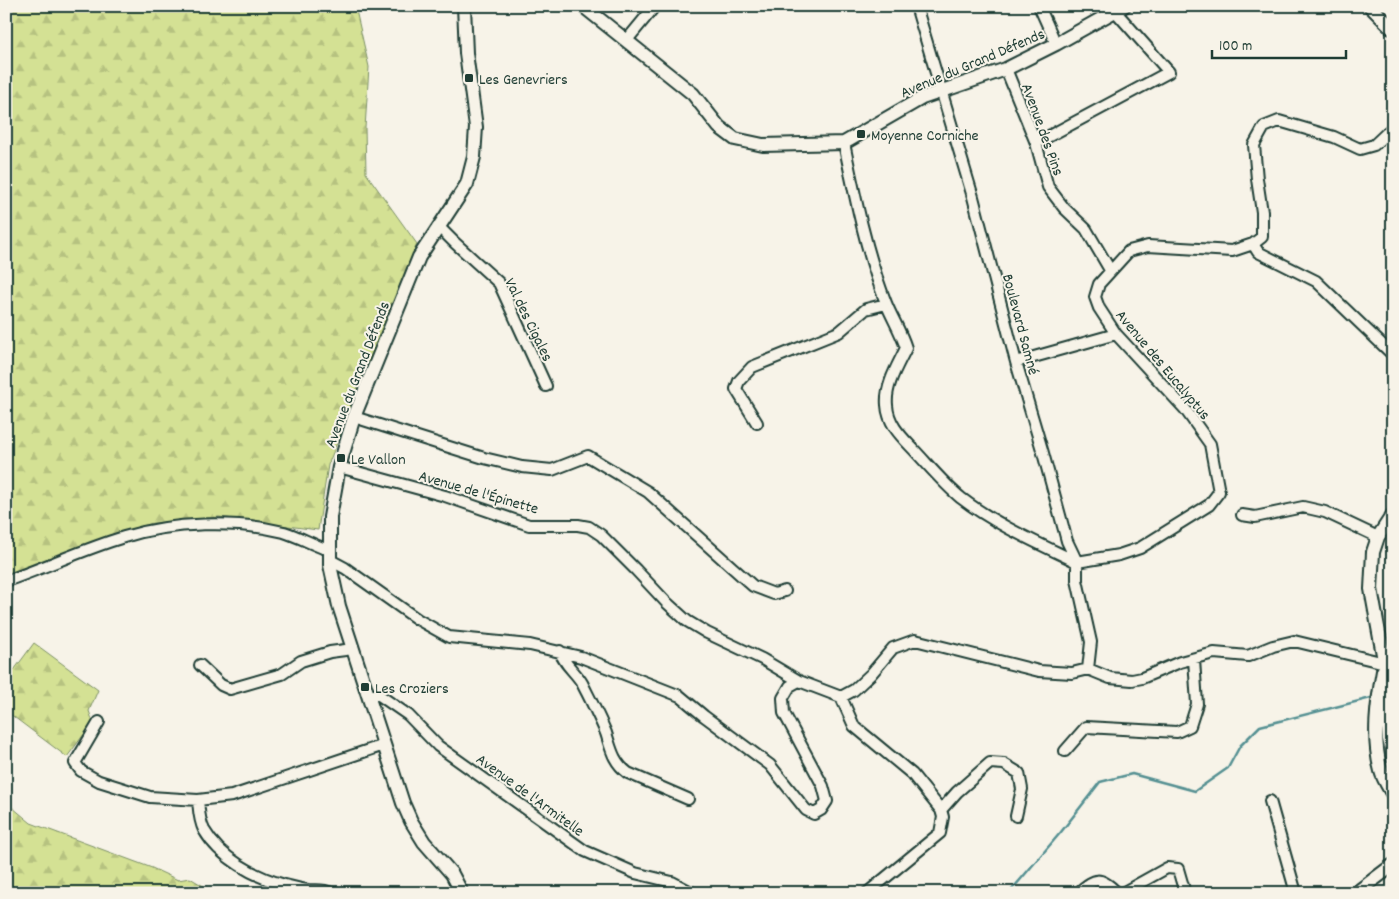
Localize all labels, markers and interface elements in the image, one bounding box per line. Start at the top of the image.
street label: Avenue du Grand Défends [897,23,1049,105]
scale bar [1212,28,1345,60]
text: 100 m [1219,36,1252,58]
place label: Les Genevriers [479,69,568,92]
marker: Les Genevriers [463,72,475,84]
street label: Avenue des Pins [1014,80,1069,179]
place label: Moyenne Corniche [871,125,979,148]
marker: Moyenne Corniche [855,128,867,140]
street label: Boulevard Samné [995,272,1044,378]
street label: Val des Cigales [498,274,558,366]
street label: Avenue du Grand Défends [320,298,397,451]
street label: Avenue des Eucalyptus [1109,305,1215,426]
place label: Le Vallon [351,449,406,472]
marker: Le Vallon [335,452,347,464]
street label: Avenue de l'Épinette [416,465,541,521]
place label: Les Croziers [375,678,449,701]
marker: Les Croziers [359,681,371,693]
street label: Avenue de l'Armitelle [471,749,588,843]

